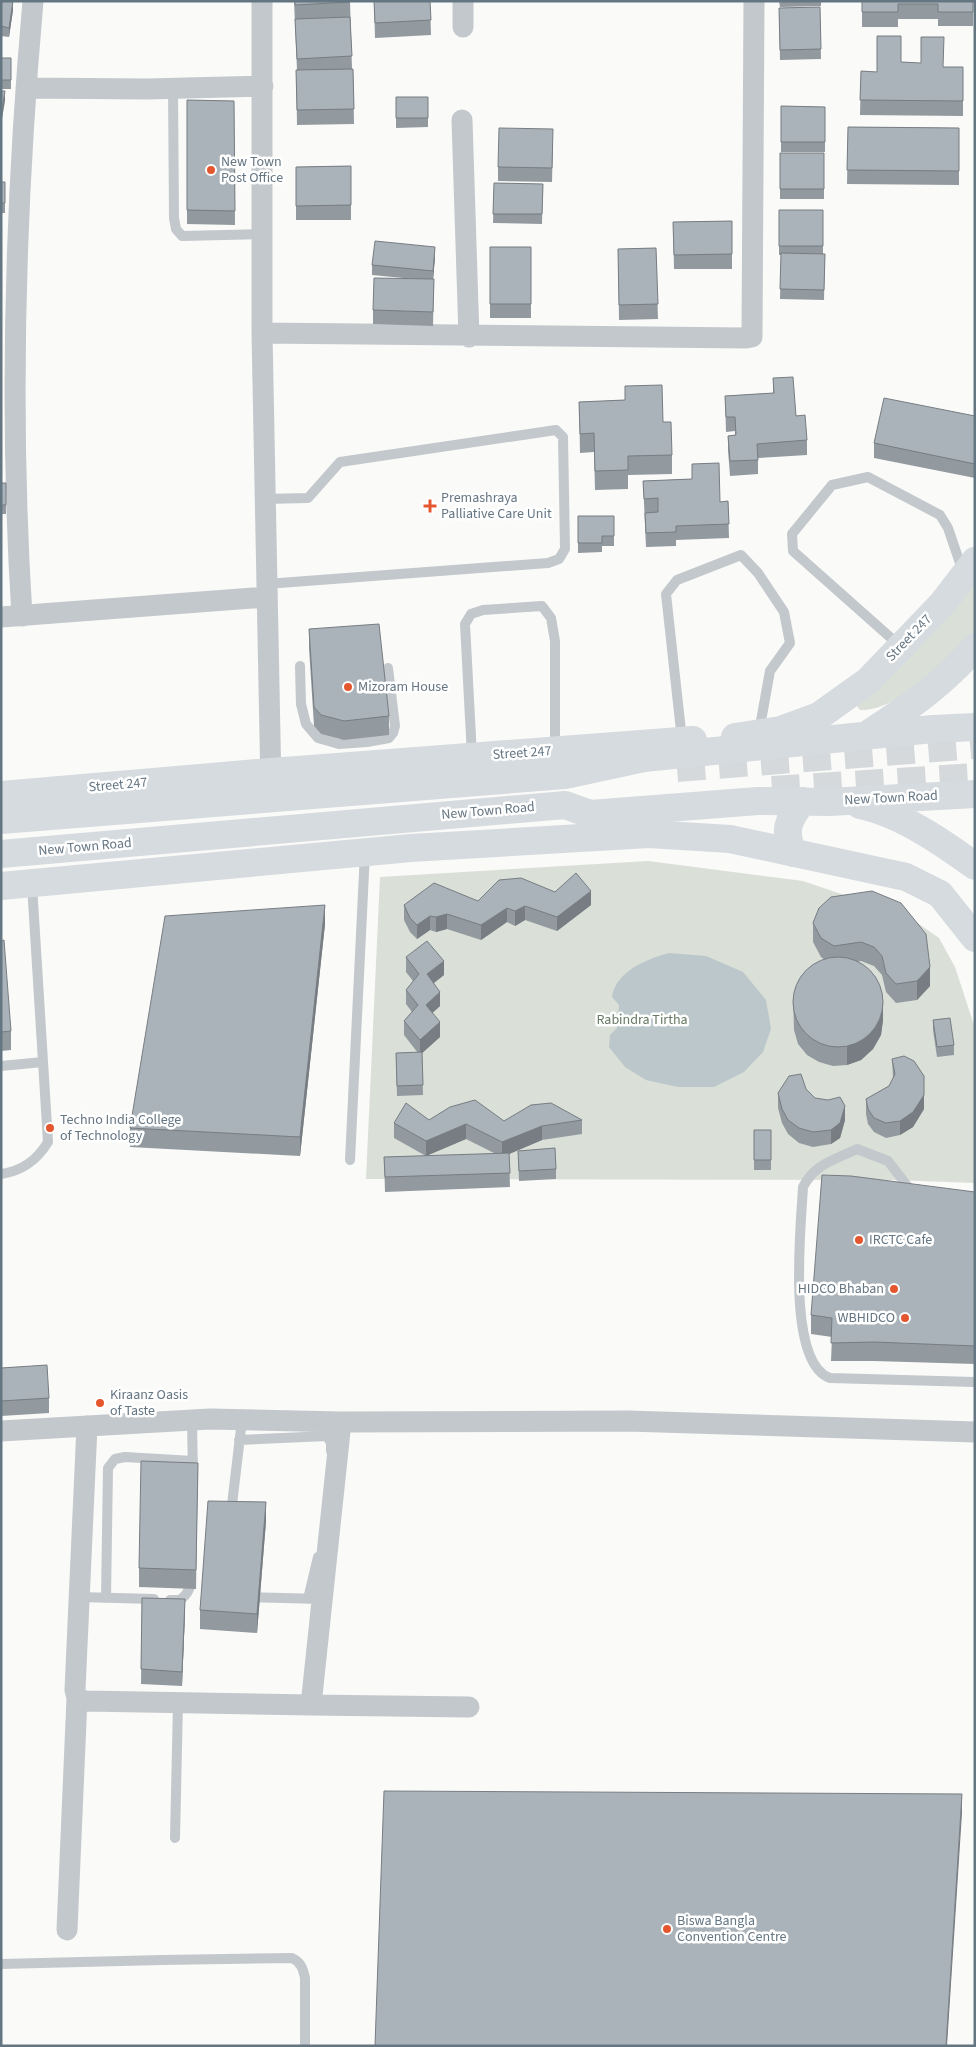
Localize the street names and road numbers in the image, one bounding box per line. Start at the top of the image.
street label: Street 247 [881,610,937,666]
street label: Street 247 [492,741,552,765]
street label: Street 247 [88,772,148,798]
street label: New Town Road [844,786,938,810]
street label: New Town Road [440,797,536,825]
street label: New Town Road [37,833,133,861]

